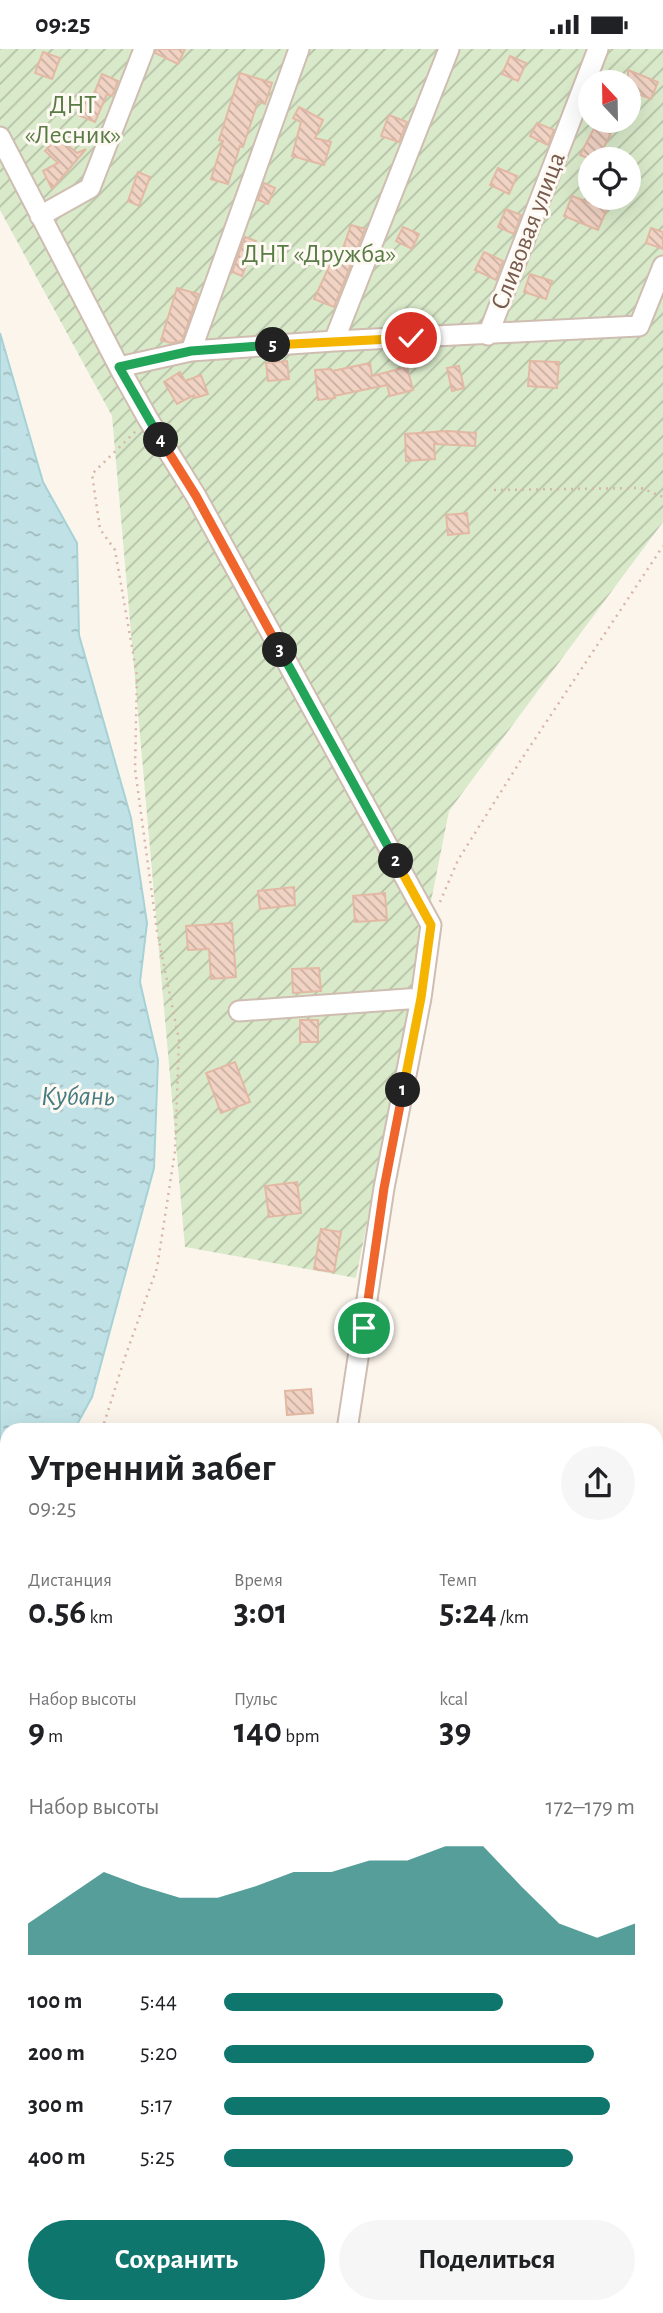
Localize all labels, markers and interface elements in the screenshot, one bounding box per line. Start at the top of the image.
text: 09:25 [35,11,91,37]
north arrow [578,70,640,133]
map controls [578,70,641,210]
park label: ДНТ «Лесник» [25,92,121,148]
button: locate [578,147,641,210]
street label: Сливовая улица [486,149,570,313]
park label: ДНТ «Дружба» [242,241,396,267]
pin [381,308,441,368]
icon: check [392,319,430,357]
pin: 5 [256,327,290,363]
text: 5 [268,335,277,354]
pin: 4 [144,423,178,457]
text: 4 [156,430,165,449]
pin: 3 [262,633,298,667]
text: 3 [275,640,284,659]
pin: 2 [378,843,414,879]
text: 2 [391,851,400,870]
pin: 1 [386,1073,420,1107]
text: 1 [399,1080,406,1099]
water label: Кубань [41,1083,115,1111]
pin [334,1298,394,1358]
icon: arrive [345,1309,383,1347]
button: share [561,1446,635,1520]
text: Утренний забег [28,1450,275,1488]
text: 09:25 [28,1497,76,1520]
text: Дистанция [28,1571,112,1590]
text: Время [234,1571,283,1590]
text: Темп [439,1571,477,1590]
text: 0.56 [28,1595,86,1630]
text: 3:01 [234,1595,288,1630]
text: 5:24 [439,1595,497,1630]
text: km [86,1608,113,1627]
text: /km [497,1608,529,1627]
text: Набор высоты [28,1690,137,1709]
text: Пульс [234,1690,278,1709]
text: kcal [439,1690,468,1709]
text: 9 [28,1714,45,1749]
text: 140 [234,1714,282,1749]
text: 39 [439,1714,471,1749]
text: m [45,1727,63,1746]
text: bpm [282,1727,320,1746]
text: Набор высоты [28,1796,160,1819]
text: 172–179 m [546,1796,635,1819]
text: 100 m [28,1990,82,2013]
text: 5:44 [140,1990,177,2013]
text: 200 m [28,2042,85,2065]
text: 5:20 [140,2042,178,2065]
text: 300 m [28,2094,84,2117]
text: 5:17 [140,2094,172,2117]
text: 400 m [28,2146,86,2169]
text: 5:25 [140,2146,175,2169]
button: Сохранить [28,2220,325,2300]
button: Поделиться [339,2220,635,2300]

